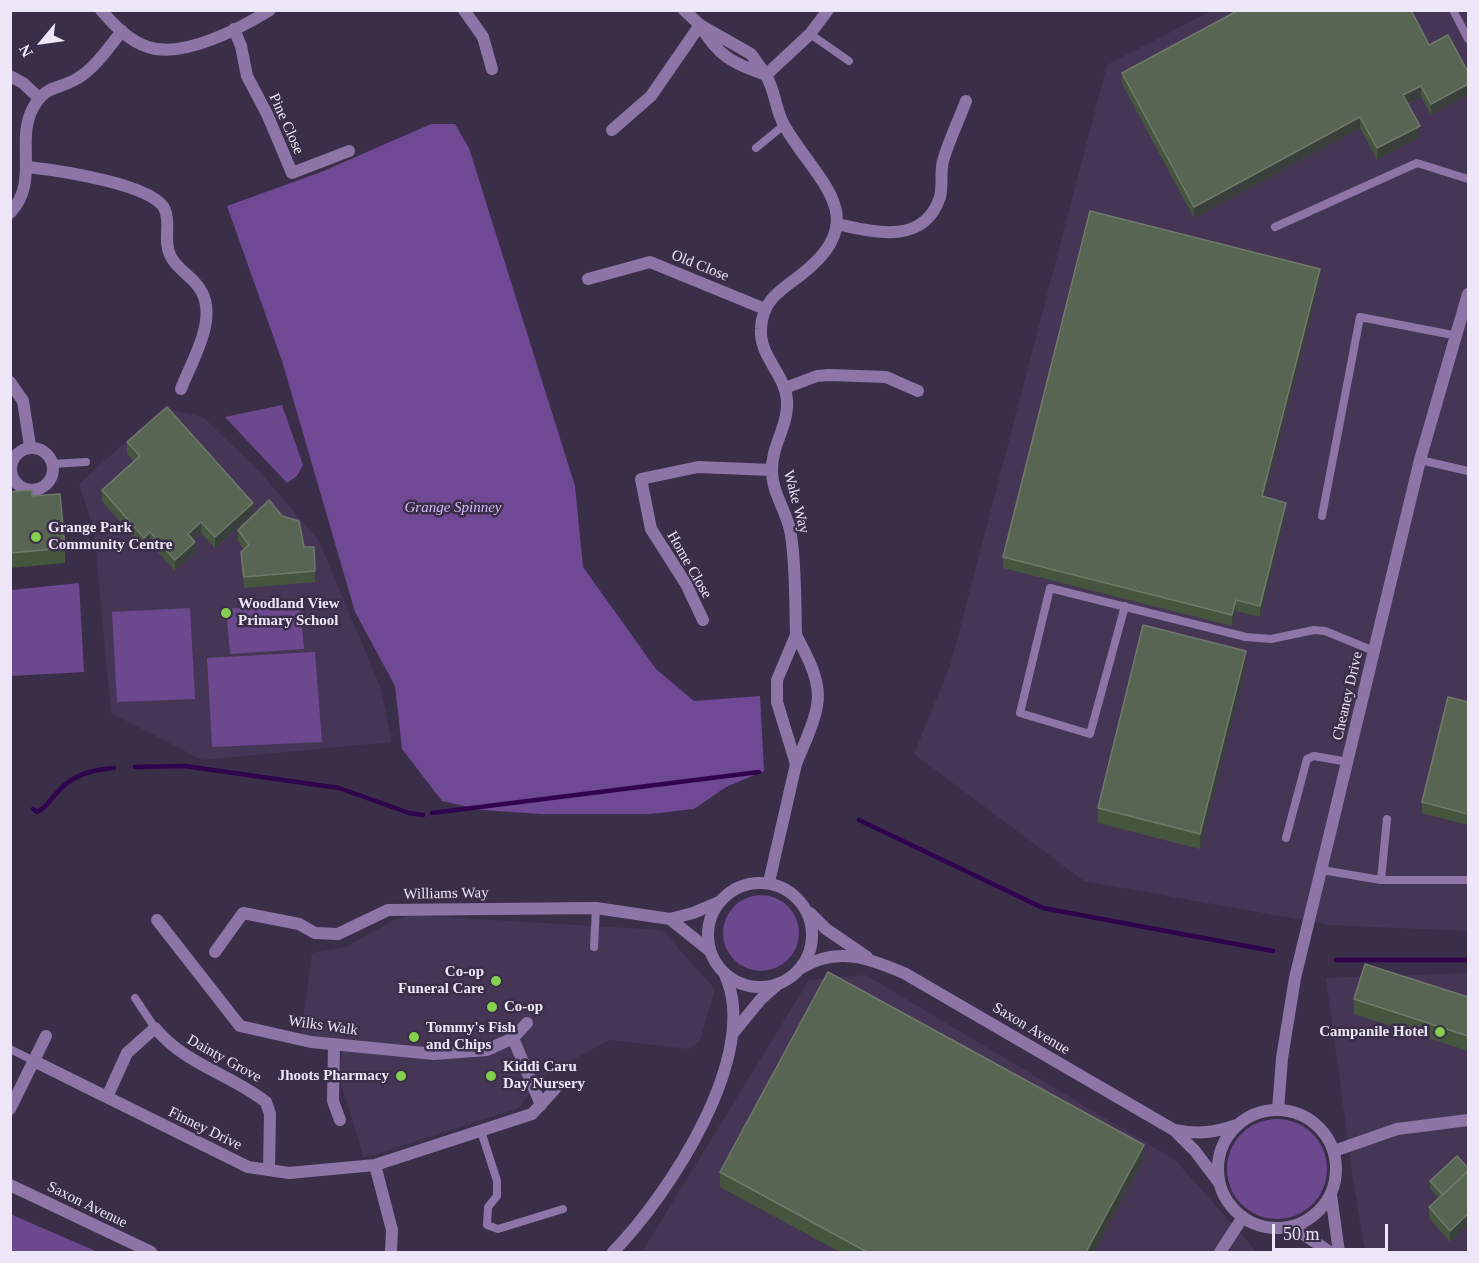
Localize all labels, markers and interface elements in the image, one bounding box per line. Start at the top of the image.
north arrow [12,12,72,72]
text: N [16,42,36,60]
street label: Pine Close [265,91,307,157]
street label: Old Close [669,246,731,286]
street label: Wake Way [779,468,813,536]
park label: Grange Spinney [404,499,502,517]
place label: Grange Park Community Centre [48,519,172,554]
street label: Home Close [663,528,715,602]
marker: Grange Park Community Centre [29,530,43,544]
place label: Woodland View Primary School [238,595,340,630]
marker: Woodland View Primary School [219,606,233,620]
street label: Cheaney Drive [1329,650,1367,742]
street label: Williams Way [403,884,489,904]
place label: Co-op Funeral Care [398,963,484,998]
marker: Co-op Funeral Care [489,974,503,988]
place label: Co-op [504,998,543,1016]
street label: Saxon Avenue [989,999,1073,1059]
marker: Co-op [485,1000,499,1014]
street label: Wilks Walk [287,1012,359,1040]
place label: Tommy's Fish and Chips [426,1019,516,1054]
place label: Campanile Hotel [1319,1023,1428,1041]
marker: Campanile Hotel [1433,1025,1447,1039]
marker: Tommy's Fish and Chips [407,1030,421,1044]
street label: Dainty Grove [184,1031,264,1087]
place label: Kiddi Caru Day Nursery [503,1058,585,1093]
place label: Jhoots Pharmacy [278,1067,389,1085]
marker: Jhoots Pharmacy [394,1069,408,1083]
marker: Kiddi Caru Day Nursery [484,1069,498,1083]
street label: Finney Drive [165,1103,245,1155]
street label: Saxon Avenue [44,1178,130,1232]
scale bar [1275,1212,1390,1250]
text: 50 m [1283,1224,1320,1244]

